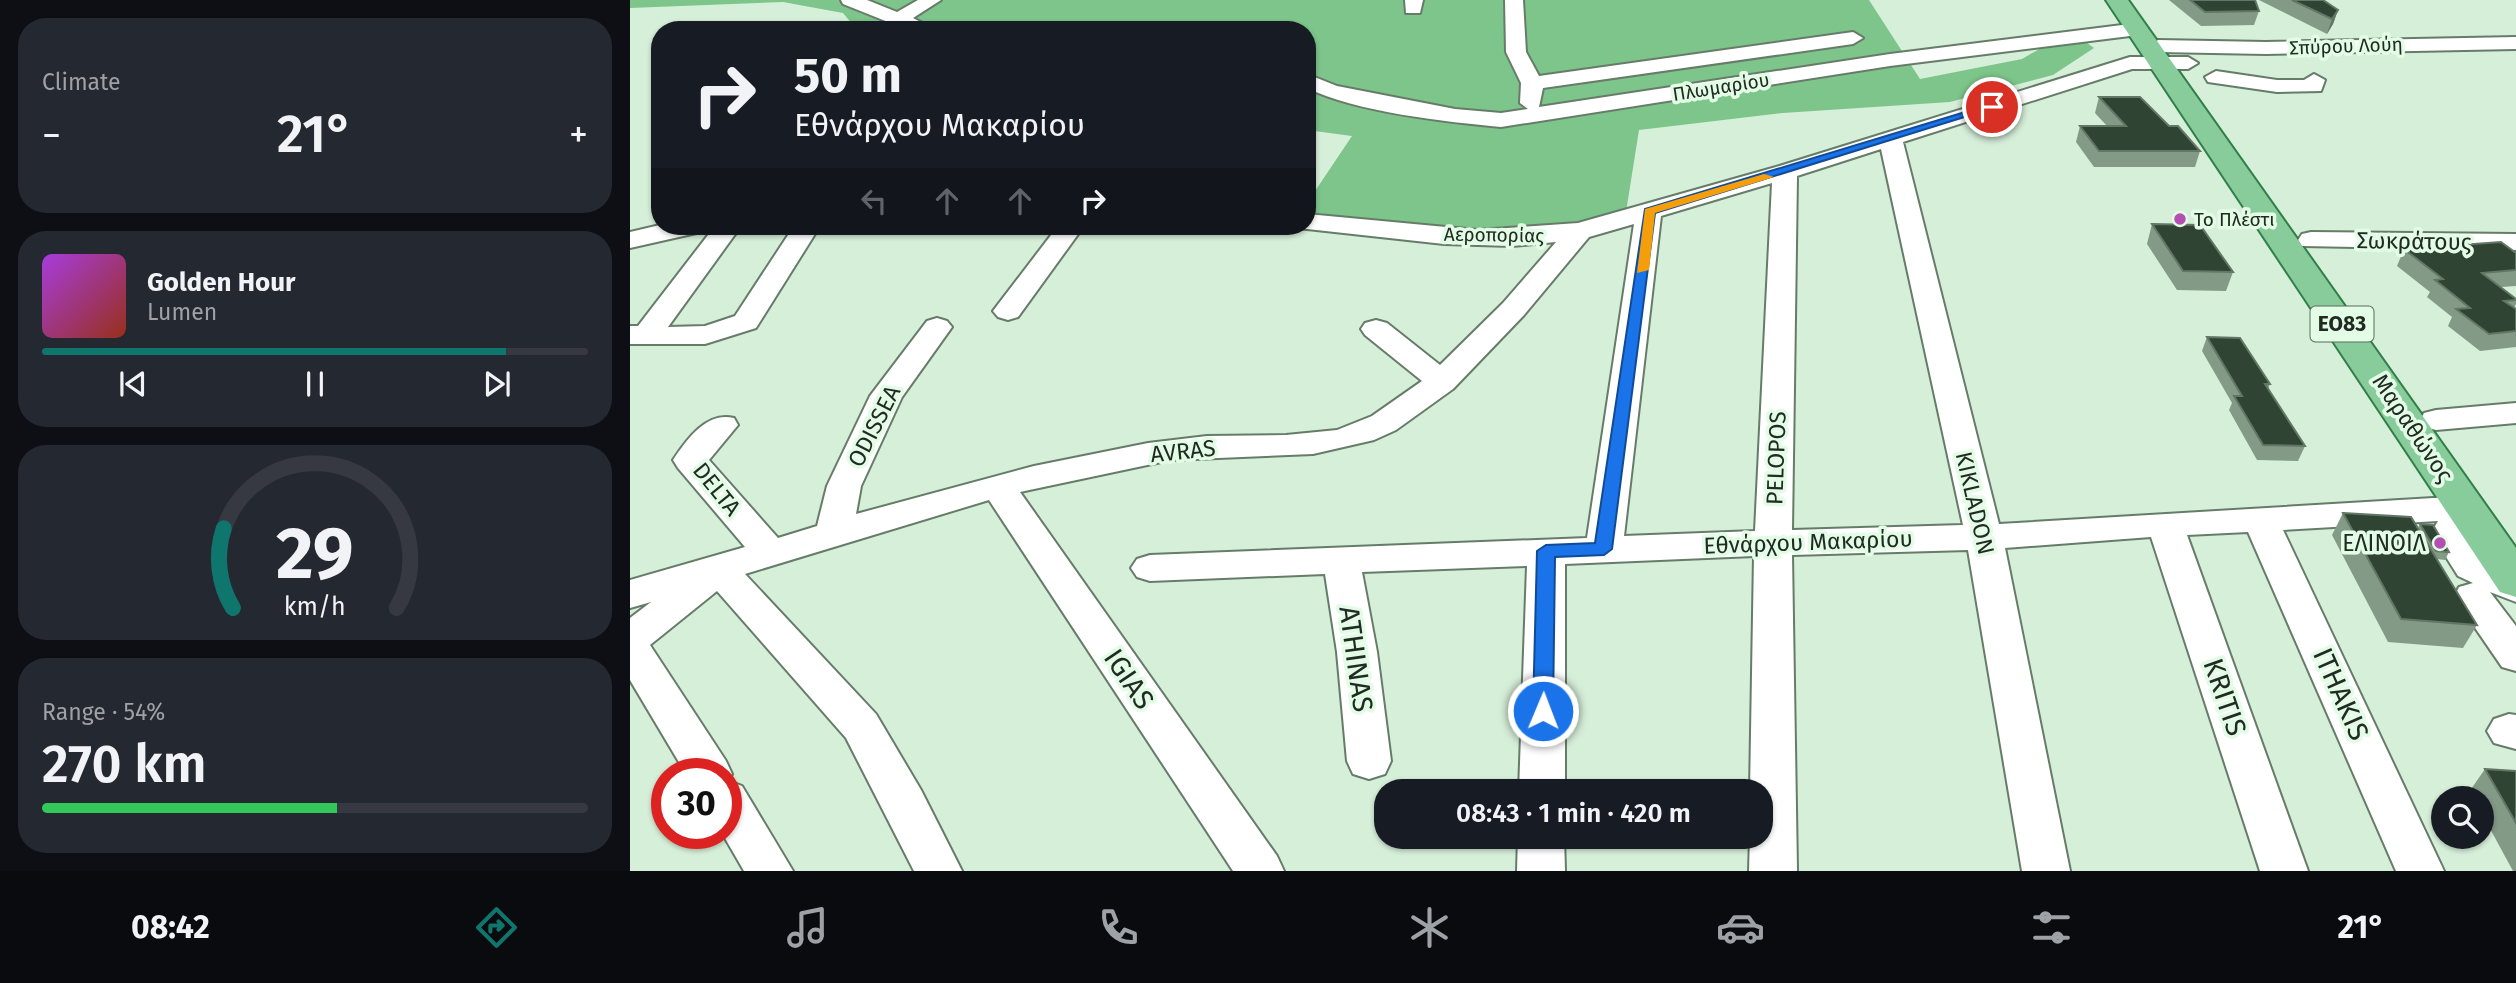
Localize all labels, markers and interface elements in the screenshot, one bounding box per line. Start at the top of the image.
street label: Σπύρου Λούη [2289,33,2403,59]
text: 50 m [794,46,902,105]
icon: right [679,49,770,140]
text: Climate [42,68,121,96]
street label: Πλωμαρίου [1671,68,1771,106]
pin [1962,77,2022,137]
icon: arrive [1973,88,2011,126]
text: 21° [277,103,353,166]
text: Εθνάρχου Μακαρίου [794,106,1085,144]
text: − [42,112,61,158]
text: + [569,112,588,158]
icon: left [855,182,893,220]
icon: ahead [928,182,966,220]
icon: ahead [1001,182,1039,220]
icon: right [1074,182,1112,220]
place label: Το Πλέστι [2194,208,2275,231]
marker: Το Πλέστι [2172,211,2188,227]
street label: Αεροπορίας [1444,223,1544,247]
street label: Σωκράτους [2356,226,2472,256]
text: Golden Hour [147,267,295,298]
text: Lumen [147,298,217,326]
road number: ΕΟ83 [2310,306,2374,342]
icon: previous [114,365,152,403]
icon: pause [296,365,334,403]
icon: next [478,365,516,403]
street label: Μαραθώνος [2367,369,2460,488]
street label: ODISSEA [842,380,907,471]
street label: PELOPOS [1760,411,1792,505]
street label: AVRAS [1149,434,1217,468]
street label: KIKLADON [1950,449,2000,557]
street label: DELTA [687,457,747,522]
text: 29 [276,511,354,598]
street label: Εθνάρχου Μακαρίου [1703,524,1913,560]
place label: ΕΛΙΝΟΙΛ [2342,529,2427,557]
marker: ΕΛΙΝΟΙΛ [2432,535,2448,551]
text: km/h [284,592,346,622]
street label: ATHINAS [1332,604,1380,714]
street label: IGIAS [1097,643,1161,715]
street label: ITHAKIS [2306,643,2376,745]
street label: KRITIS [2196,654,2254,740]
position arrow [1506,674,1580,748]
text: Range · 54% [42,698,165,726]
text: 270 km [42,733,207,796]
speed limit sign: 30 [651,758,742,849]
map controls [2431,786,2494,849]
button: search [2431,786,2494,849]
text: 08:43 · 1 min · 420 m [1456,798,1691,829]
icon: directions [472,903,521,952]
icon: music [783,903,832,952]
icon: phone [1094,903,1143,952]
icon: climate [1405,903,1454,952]
icon: car [1716,903,1765,952]
icon: filters [2027,903,2076,952]
text: 08:42 [131,908,210,946]
text: 21° [2338,908,2385,946]

